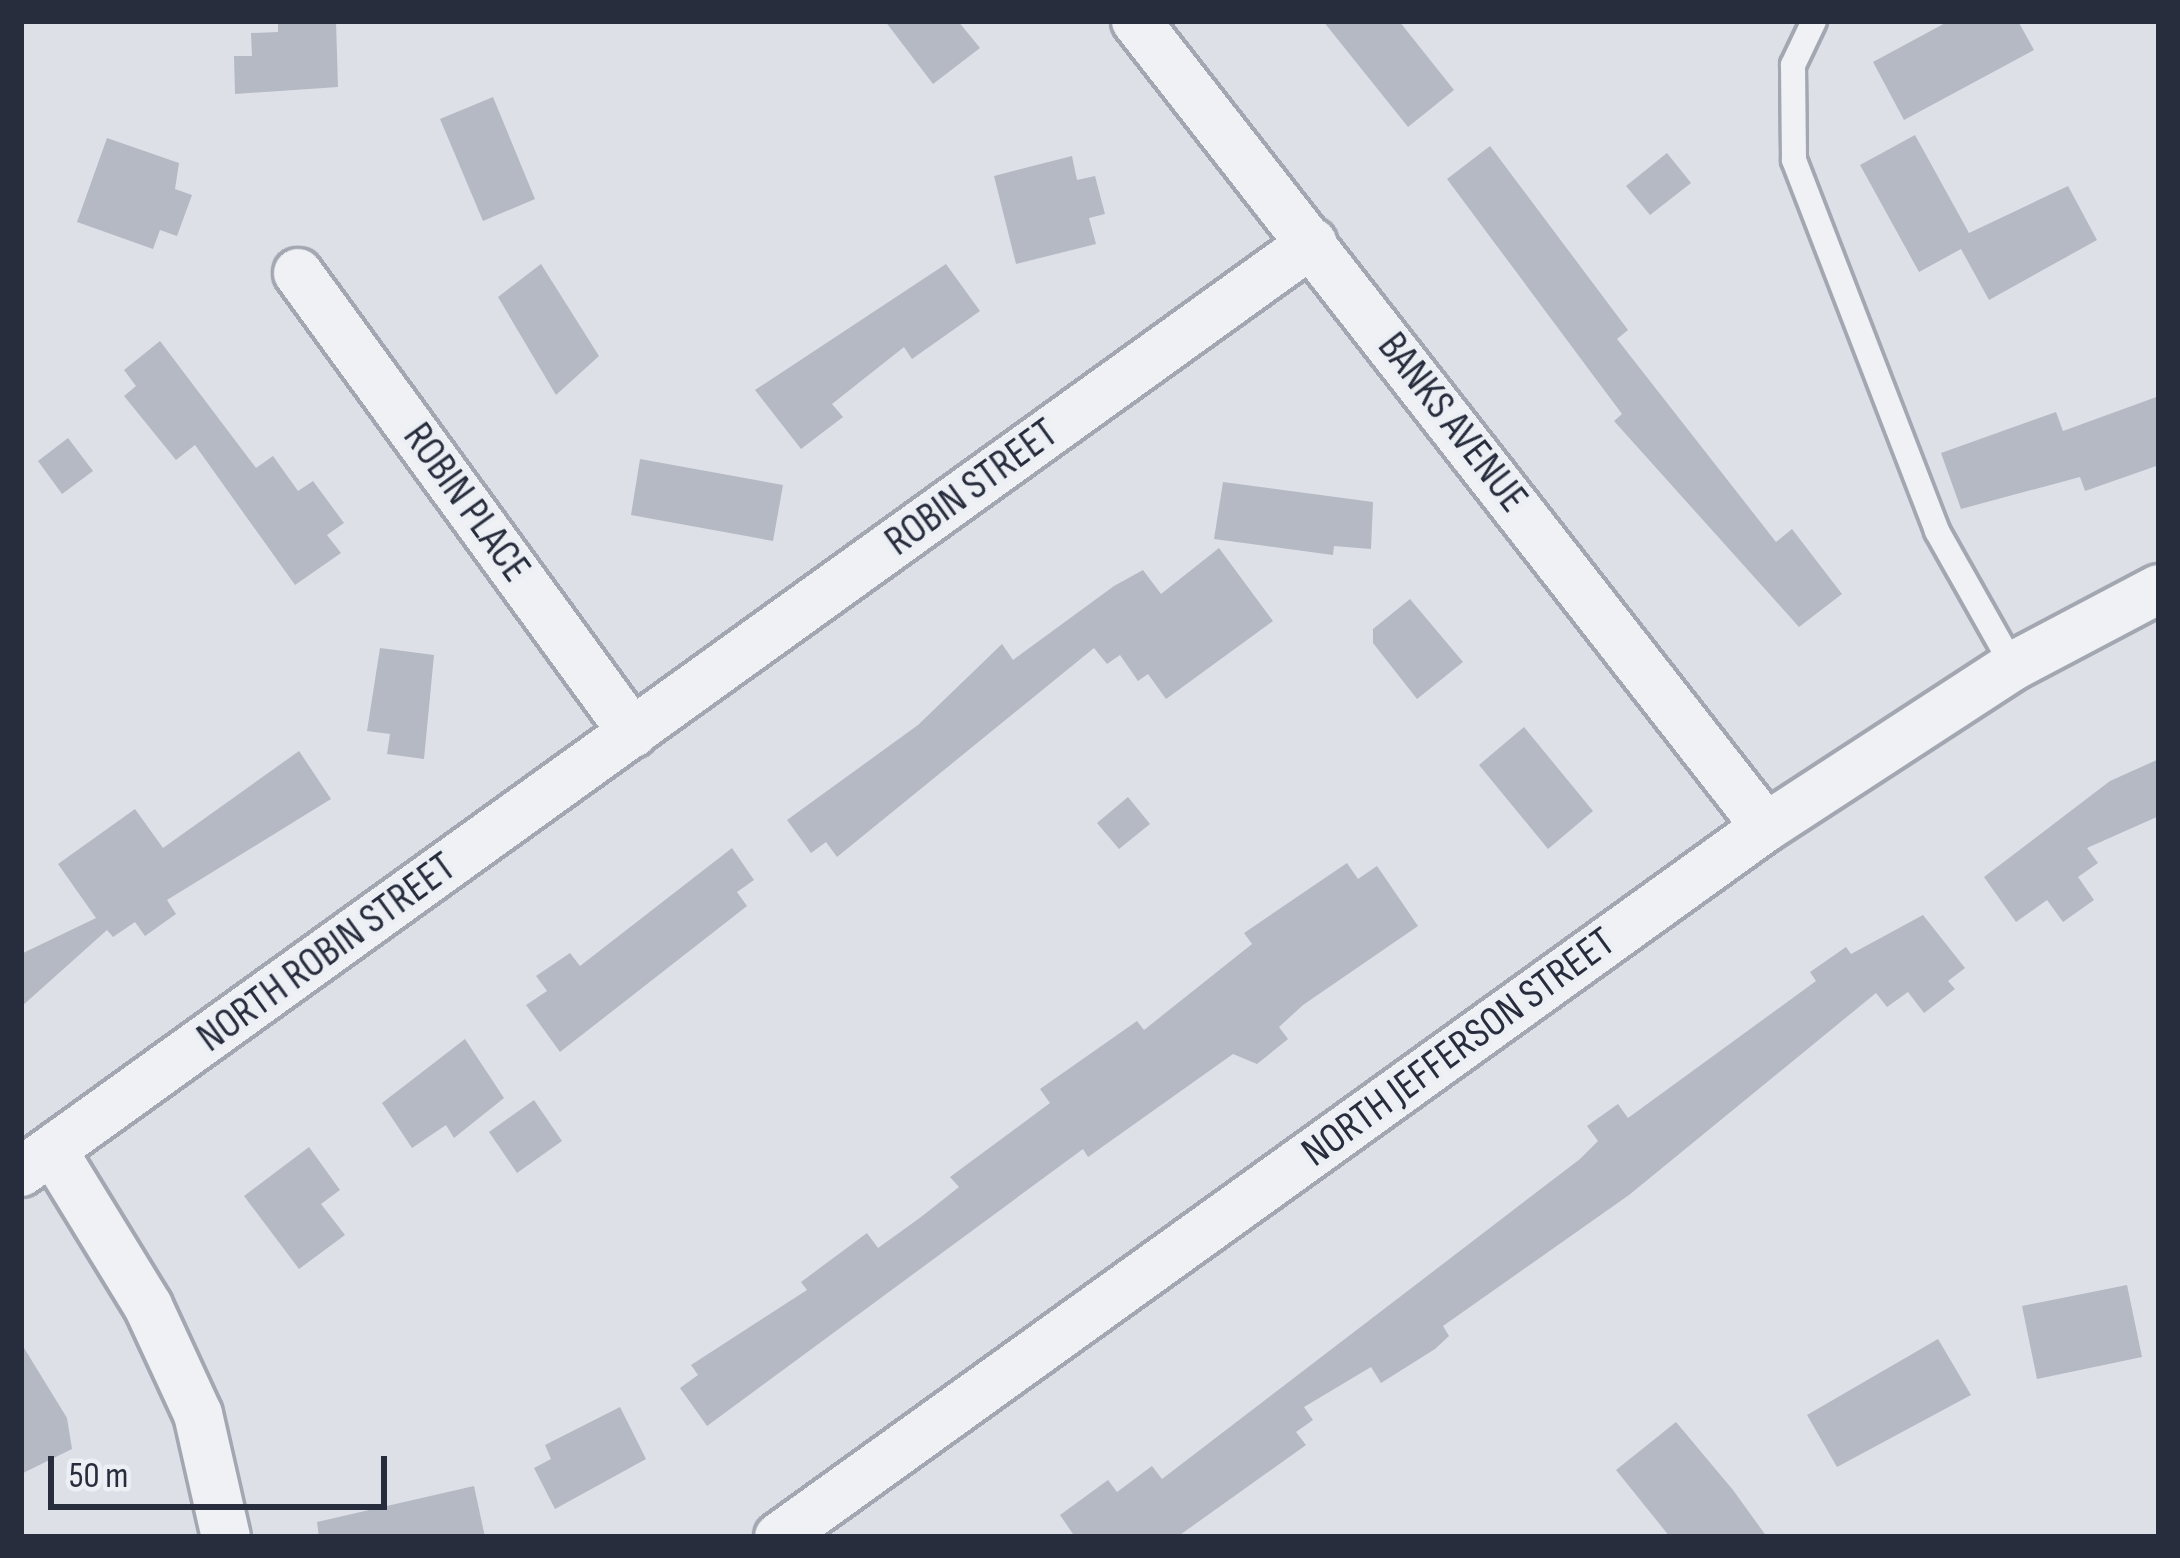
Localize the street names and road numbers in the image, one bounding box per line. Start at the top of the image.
street label: BANKS AVENUE [1366,323,1538,523]
street label: ROBIN STREET [876,409,1068,567]
street label: ROBIN PLACE [392,414,540,592]
street label: NORTH ROBIN STREET [188,842,466,1064]
street label: NORTH JEFFERSON STREET [1293,918,1625,1178]

